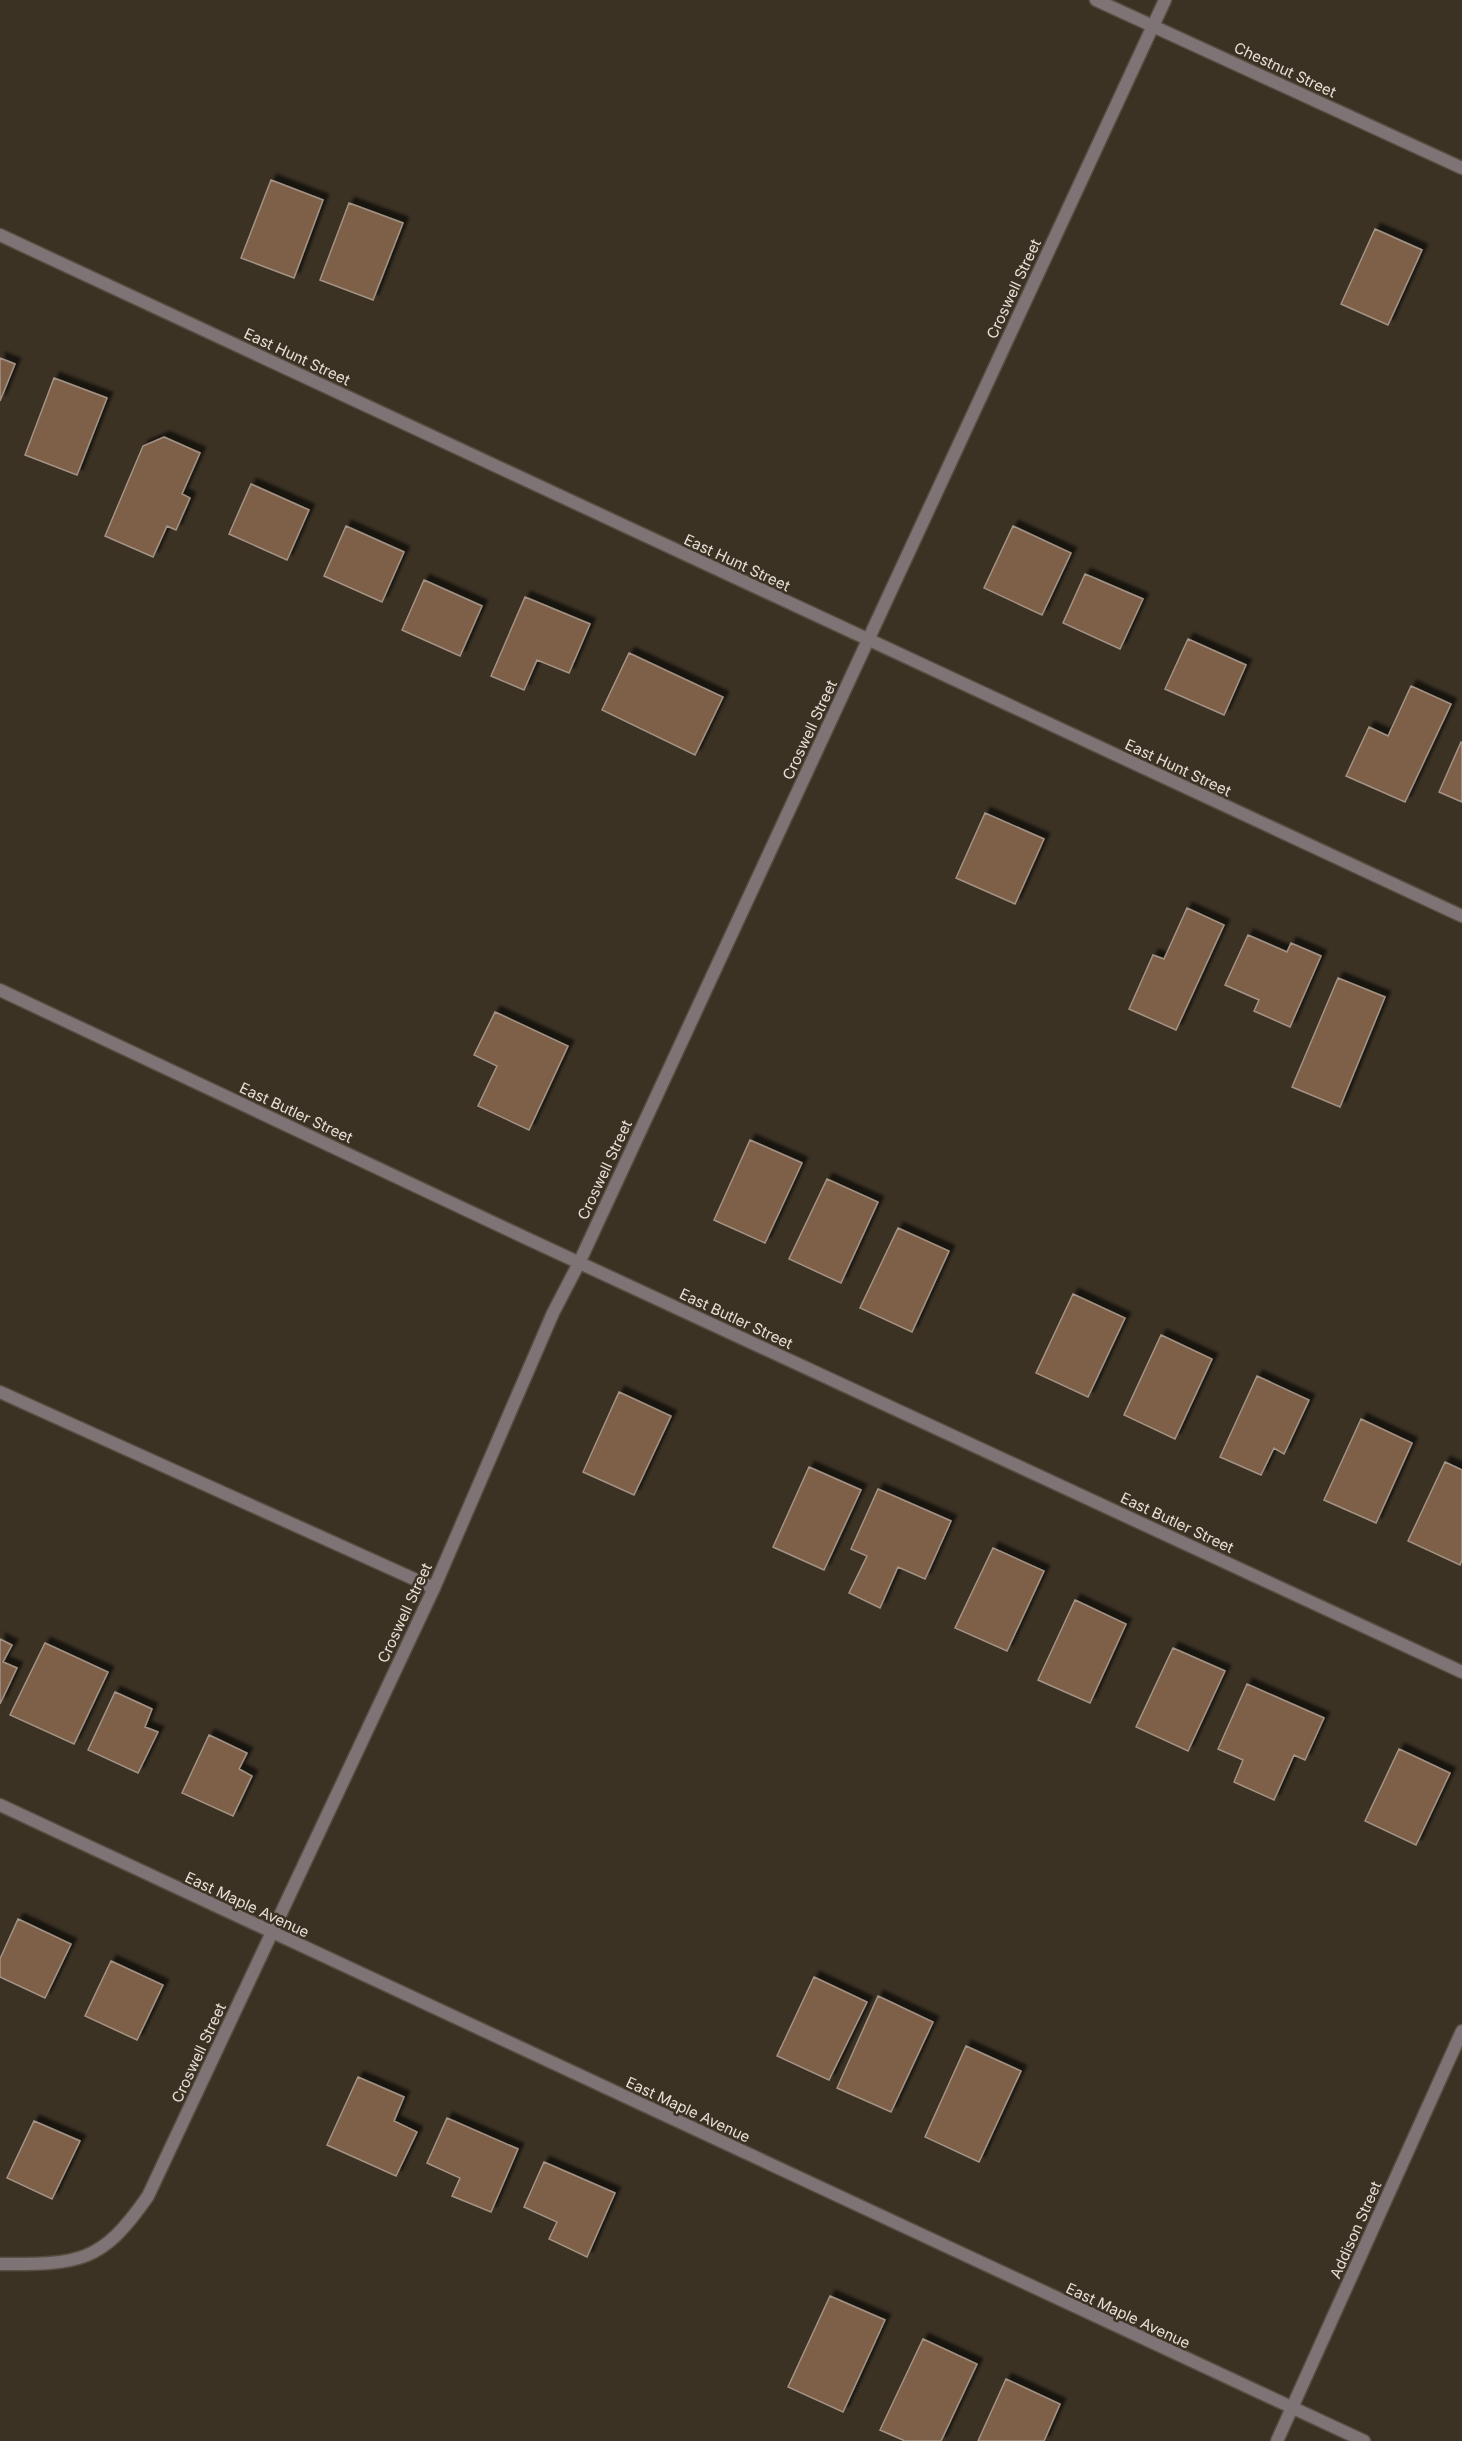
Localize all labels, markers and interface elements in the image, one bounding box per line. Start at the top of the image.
street label: Chestnut Street [1231,38,1339,102]
street label: Croswell Street [982,236,1045,342]
street label: East Hunt Street [241,324,353,389]
street label: East Hunt Street [681,530,793,595]
street label: Croswell Street [778,677,841,783]
street label: East Hunt Street [1122,735,1234,800]
street label: East Butler Street [237,1078,356,1147]
street label: Croswell Street [573,1117,636,1223]
street label: East Butler Street [677,1284,796,1353]
street label: East Butler Street [1118,1488,1237,1557]
street label: Croswell Street [373,1560,436,1666]
street label: East Maple Avenue [182,1867,312,1942]
street label: Croswell Street [167,2000,230,2106]
street label: East Maple Avenue [623,2072,753,2147]
street label: Addison Street [1326,2178,1386,2281]
street label: East Maple Avenue [1063,2278,1193,2353]

